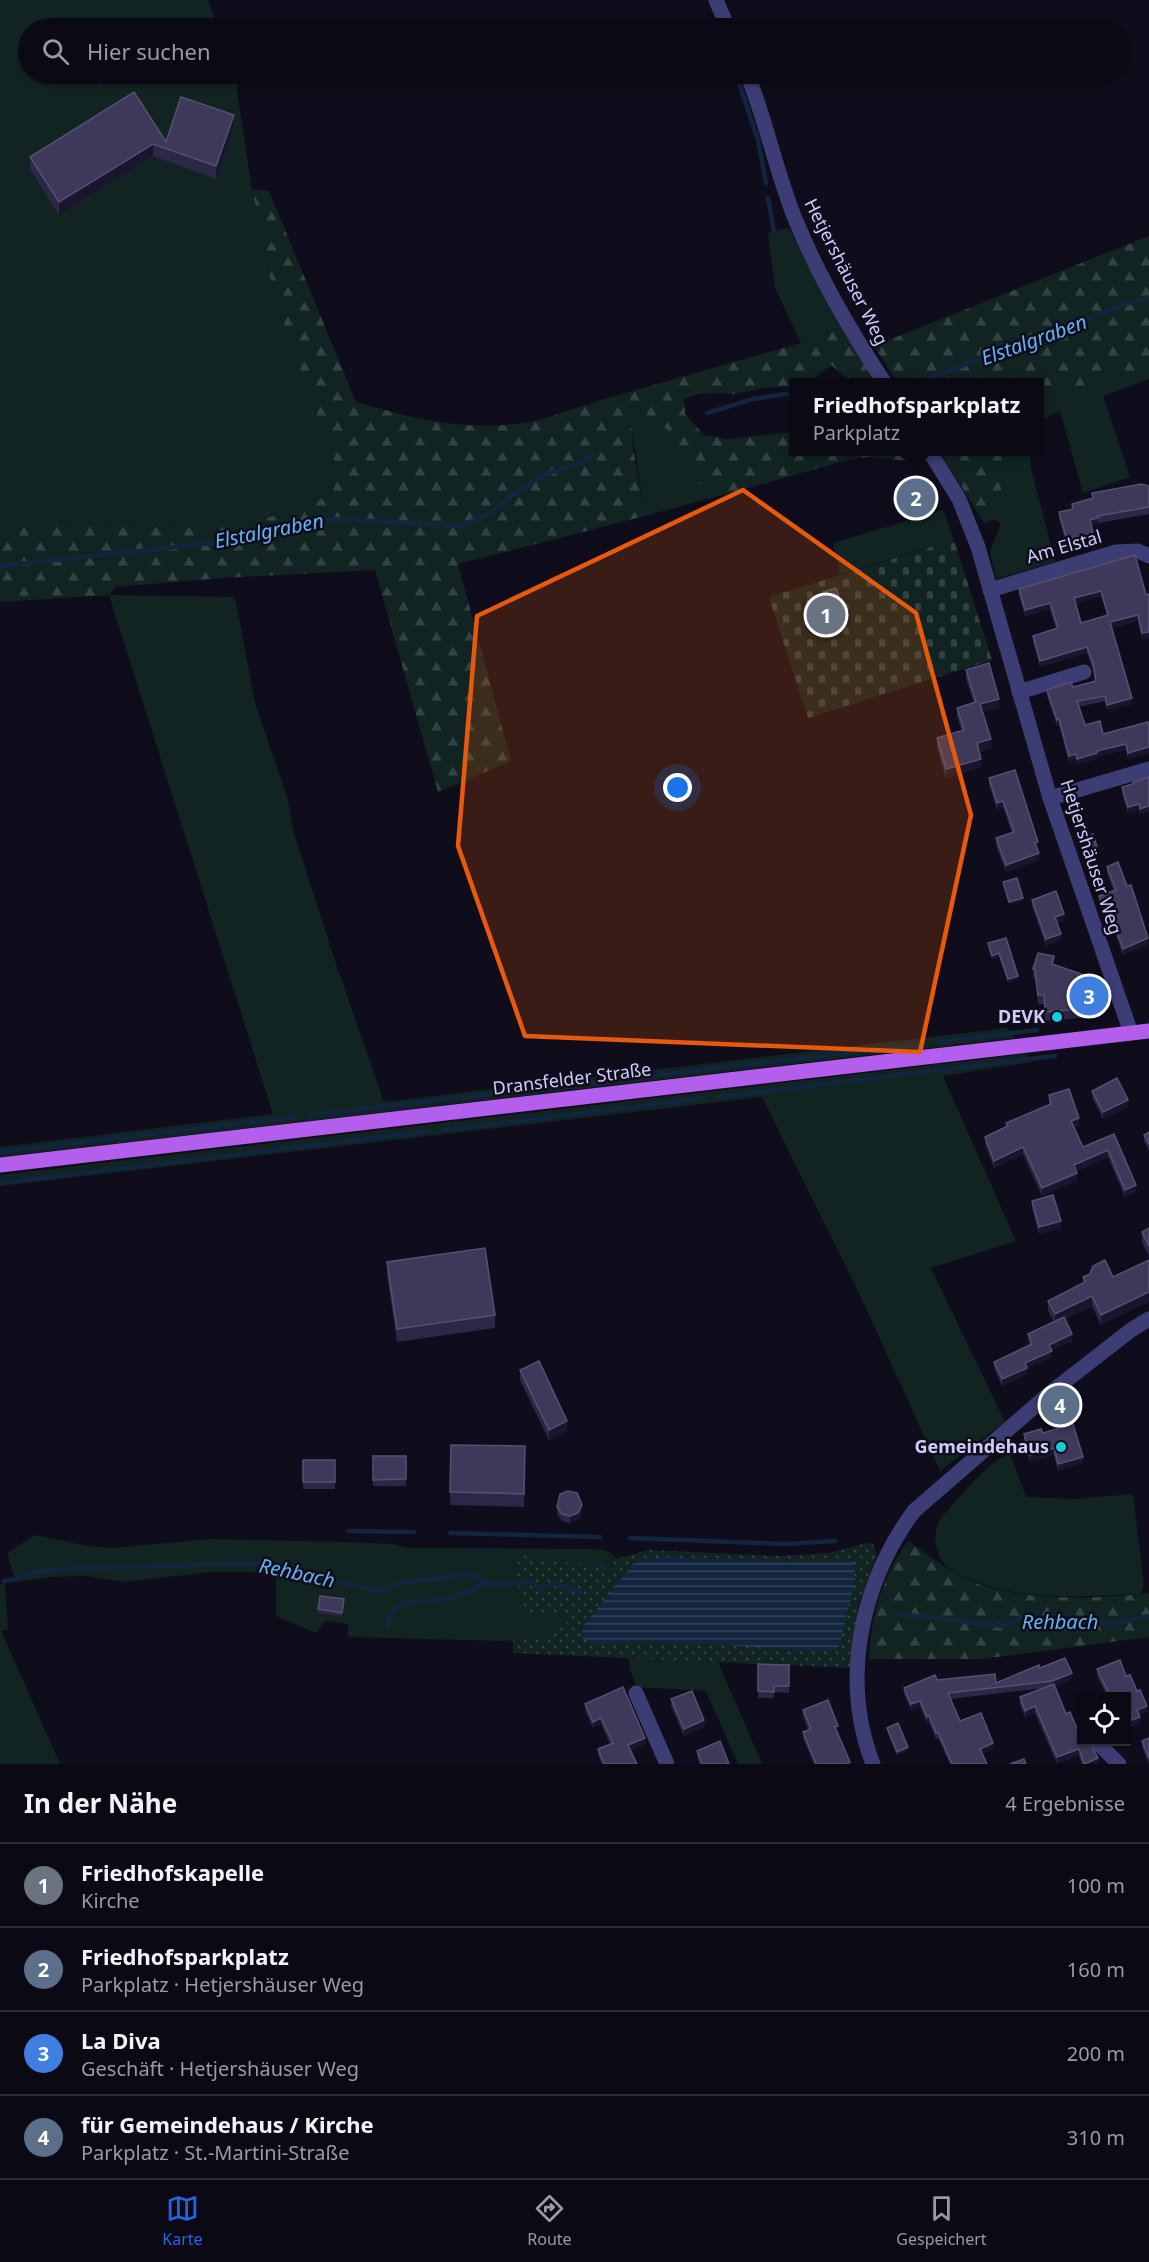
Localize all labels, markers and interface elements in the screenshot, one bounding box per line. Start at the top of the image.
search box [18,18,1131,84]
icon: search [39,35,72,68]
text: Hier suchen [87,36,211,66]
street label: Hetjershäuser Weg [799,194,894,349]
water label: Elstalgraben [977,308,1091,371]
popup [789,378,1044,456]
text: Friedhofsparkplatz [813,389,1020,419]
text: Parkplatz [813,419,900,446]
pin: 2 [896,476,936,520]
water label: Elstalgraben [212,507,326,554]
street label: Am Elstal [1023,524,1104,568]
pin: 1 [806,592,846,638]
your location [663,773,692,802]
street label: Hetjershäuser Weg [1056,776,1128,937]
pin: 3 [1070,974,1108,1018]
place label: DEVK [998,1004,1045,1028]
marker: DEVK [1050,1010,1064,1024]
street label: Dransfelder Straße [491,1056,652,1100]
pin: 4 [1040,1382,1080,1428]
place label: Gemeindehaus [915,1434,1049,1458]
marker: Gemeindehaus [1054,1440,1068,1454]
water label: Rehbach [257,1551,337,1594]
water label: Rehbach [1022,1608,1098,1635]
map controls [1077,1692,1131,1746]
button: locate [1077,1692,1131,1746]
text: In der Nähe [24,1785,177,1821]
text: 4 Ergebnisse [1005,1790,1125,1817]
text: Friedhofskapelle [81,1857,264,1887]
text: 1 [38,1872,49,1899]
text: 100 m [1067,1872,1125,1899]
text: Kirche [81,1887,140,1914]
text: Friedhofsparkplatz [81,1941,289,1971]
text: 2 [38,1956,49,1983]
text: 160 m [1067,1956,1125,1983]
text: Parkplatz · Hetjershäuser Weg [81,1971,364,1998]
text: La Diva [81,2025,161,2055]
text: 3 [38,2040,49,2067]
text: 200 m [1067,2040,1125,2067]
text: Geschäft · Hetjershäuser Weg [81,2055,359,2082]
text: für Gemeindehaus / Kirche [81,2109,374,2139]
text: 4 [38,2124,49,2151]
text: 310 m [1067,2124,1125,2151]
text: Parkplatz · St.-Martini-Straße [81,2139,349,2166]
tab: Karte [162,2192,203,2250]
tab: Route [527,2192,572,2250]
tab: Gespeichert [896,2192,987,2250]

